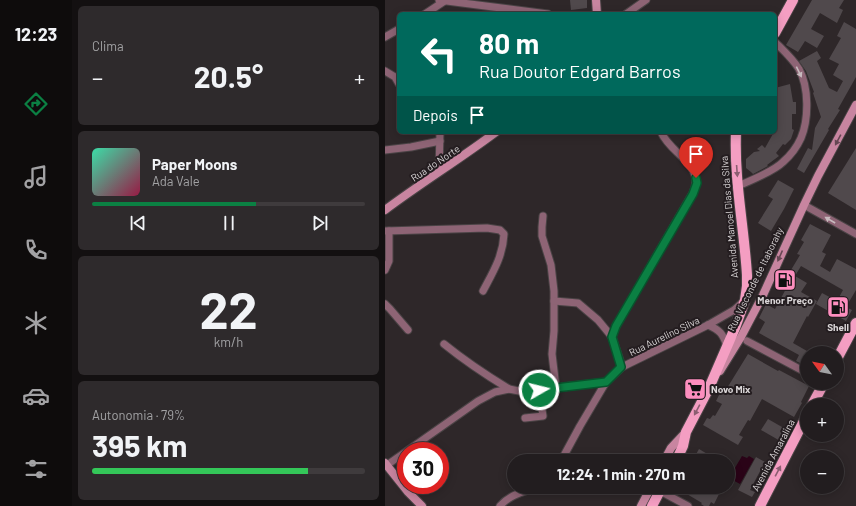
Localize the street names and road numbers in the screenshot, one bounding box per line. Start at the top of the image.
street label: Rua do Norte [408,142,462,184]
street label: Avenida Manoel Dias da Silva [718,155,740,279]
street label: Rua Visconde de Itaborahy [725,225,786,333]
street label: Rua Aurelino Silva [627,314,701,358]
street label: Avenida Amaralina [749,417,797,493]

